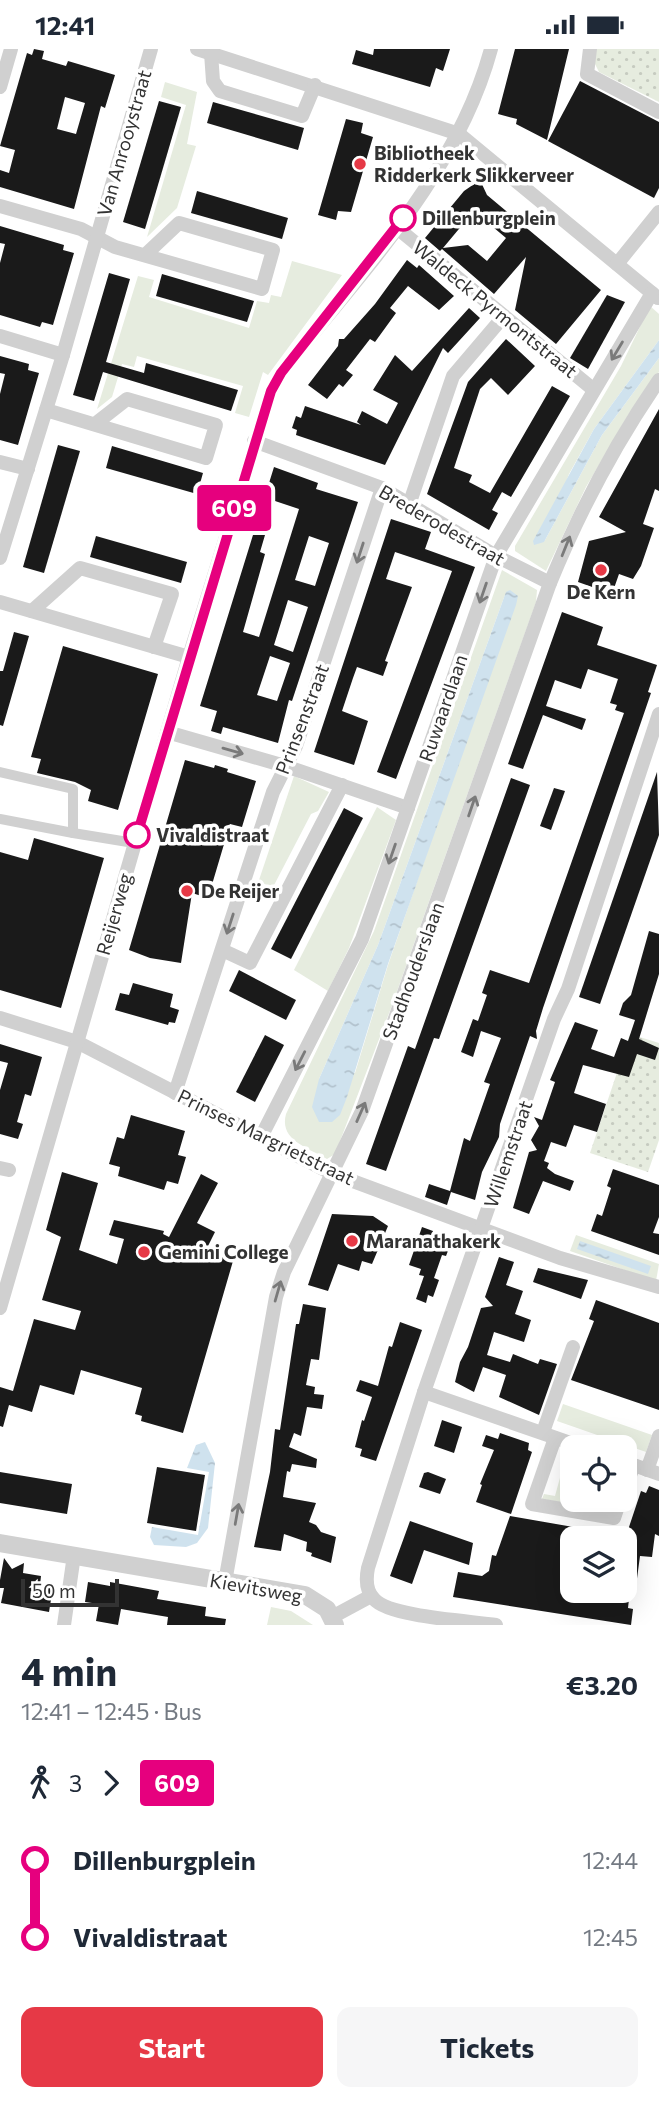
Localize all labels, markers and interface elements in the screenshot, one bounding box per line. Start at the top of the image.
text: 12:41 [35,9,95,40]
street label: Van Anrooystraat [92,67,155,219]
place label: Bibliotheek Ridderkerk Slikkerveer [374,141,574,186]
marker: Bibliotheek Ridderkerk Slikkerveer [352,156,368,172]
marker: Dillenburgplein [390,205,416,231]
place label: Dillenburgplein [422,206,556,229]
street label: Waldeck Pyrmontstraat [408,235,582,382]
one-way arrow [610,341,624,361]
street label: Brederodestraat [375,479,509,570]
line badge: 609 [194,485,274,531]
text: 609 [211,493,257,522]
one-way arrow [560,536,573,557]
one-way arrow [353,541,366,563]
marker: De Kern [593,562,609,578]
place label: De Kern [567,580,635,603]
one-way arrow [476,581,489,603]
street label: Ruwaardlaan [413,651,472,765]
street label: Prinsenstraat [270,660,333,777]
one-way arrow [222,745,244,758]
one-way arrow [466,795,479,817]
marker: Vivaldistraat [124,822,150,848]
place label: Vivaldistraat [156,823,269,846]
one-way arrow [385,842,397,864]
street label: Reijerweg [91,870,136,958]
place label: De Reijer [201,879,280,902]
marker: De Reijer [179,883,195,899]
street label: Stadhouderslaan [377,899,448,1043]
one-way arrow [223,912,236,934]
one-way arrow [292,1050,306,1071]
street label: Prinses Margrietstraat [174,1084,358,1189]
street label: Willemstraat [478,1097,537,1211]
one-way arrow [355,1102,368,1123]
place label: Maranathakerk [366,1229,501,1252]
marker: Maranathakerk [344,1233,360,1249]
place label: Gemini College [158,1240,289,1263]
marker: Gemini College [136,1244,152,1260]
one-way arrow [273,1280,286,1302]
map controls [560,1435,637,1603]
button: locate [560,1435,637,1512]
one-way arrow [231,1503,244,1526]
button: layers [560,1526,637,1603]
street label: Kievitsweg [208,1568,304,1607]
scale bar [21,1576,119,1608]
text: 50 m [32,1579,76,1602]
text: 4 min [21,1647,117,1694]
text: €3.20 [566,1669,638,1700]
text: 12:41 – 12:45 · Bus [21,1697,202,1725]
icon: walk [21,1764,59,1802]
icon: forward [92,1764,130,1802]
text: 609 [154,1768,200,1797]
text: 3 [69,1769,82,1797]
text: Dillenburgplein [73,1844,256,1875]
text: 12:44 [582,1846,638,1874]
text: Vivaldistraat [73,1921,228,1952]
text: 12:45 [583,1923,638,1951]
button: Start [21,2007,323,2087]
button: Tickets [337,2007,638,2087]

